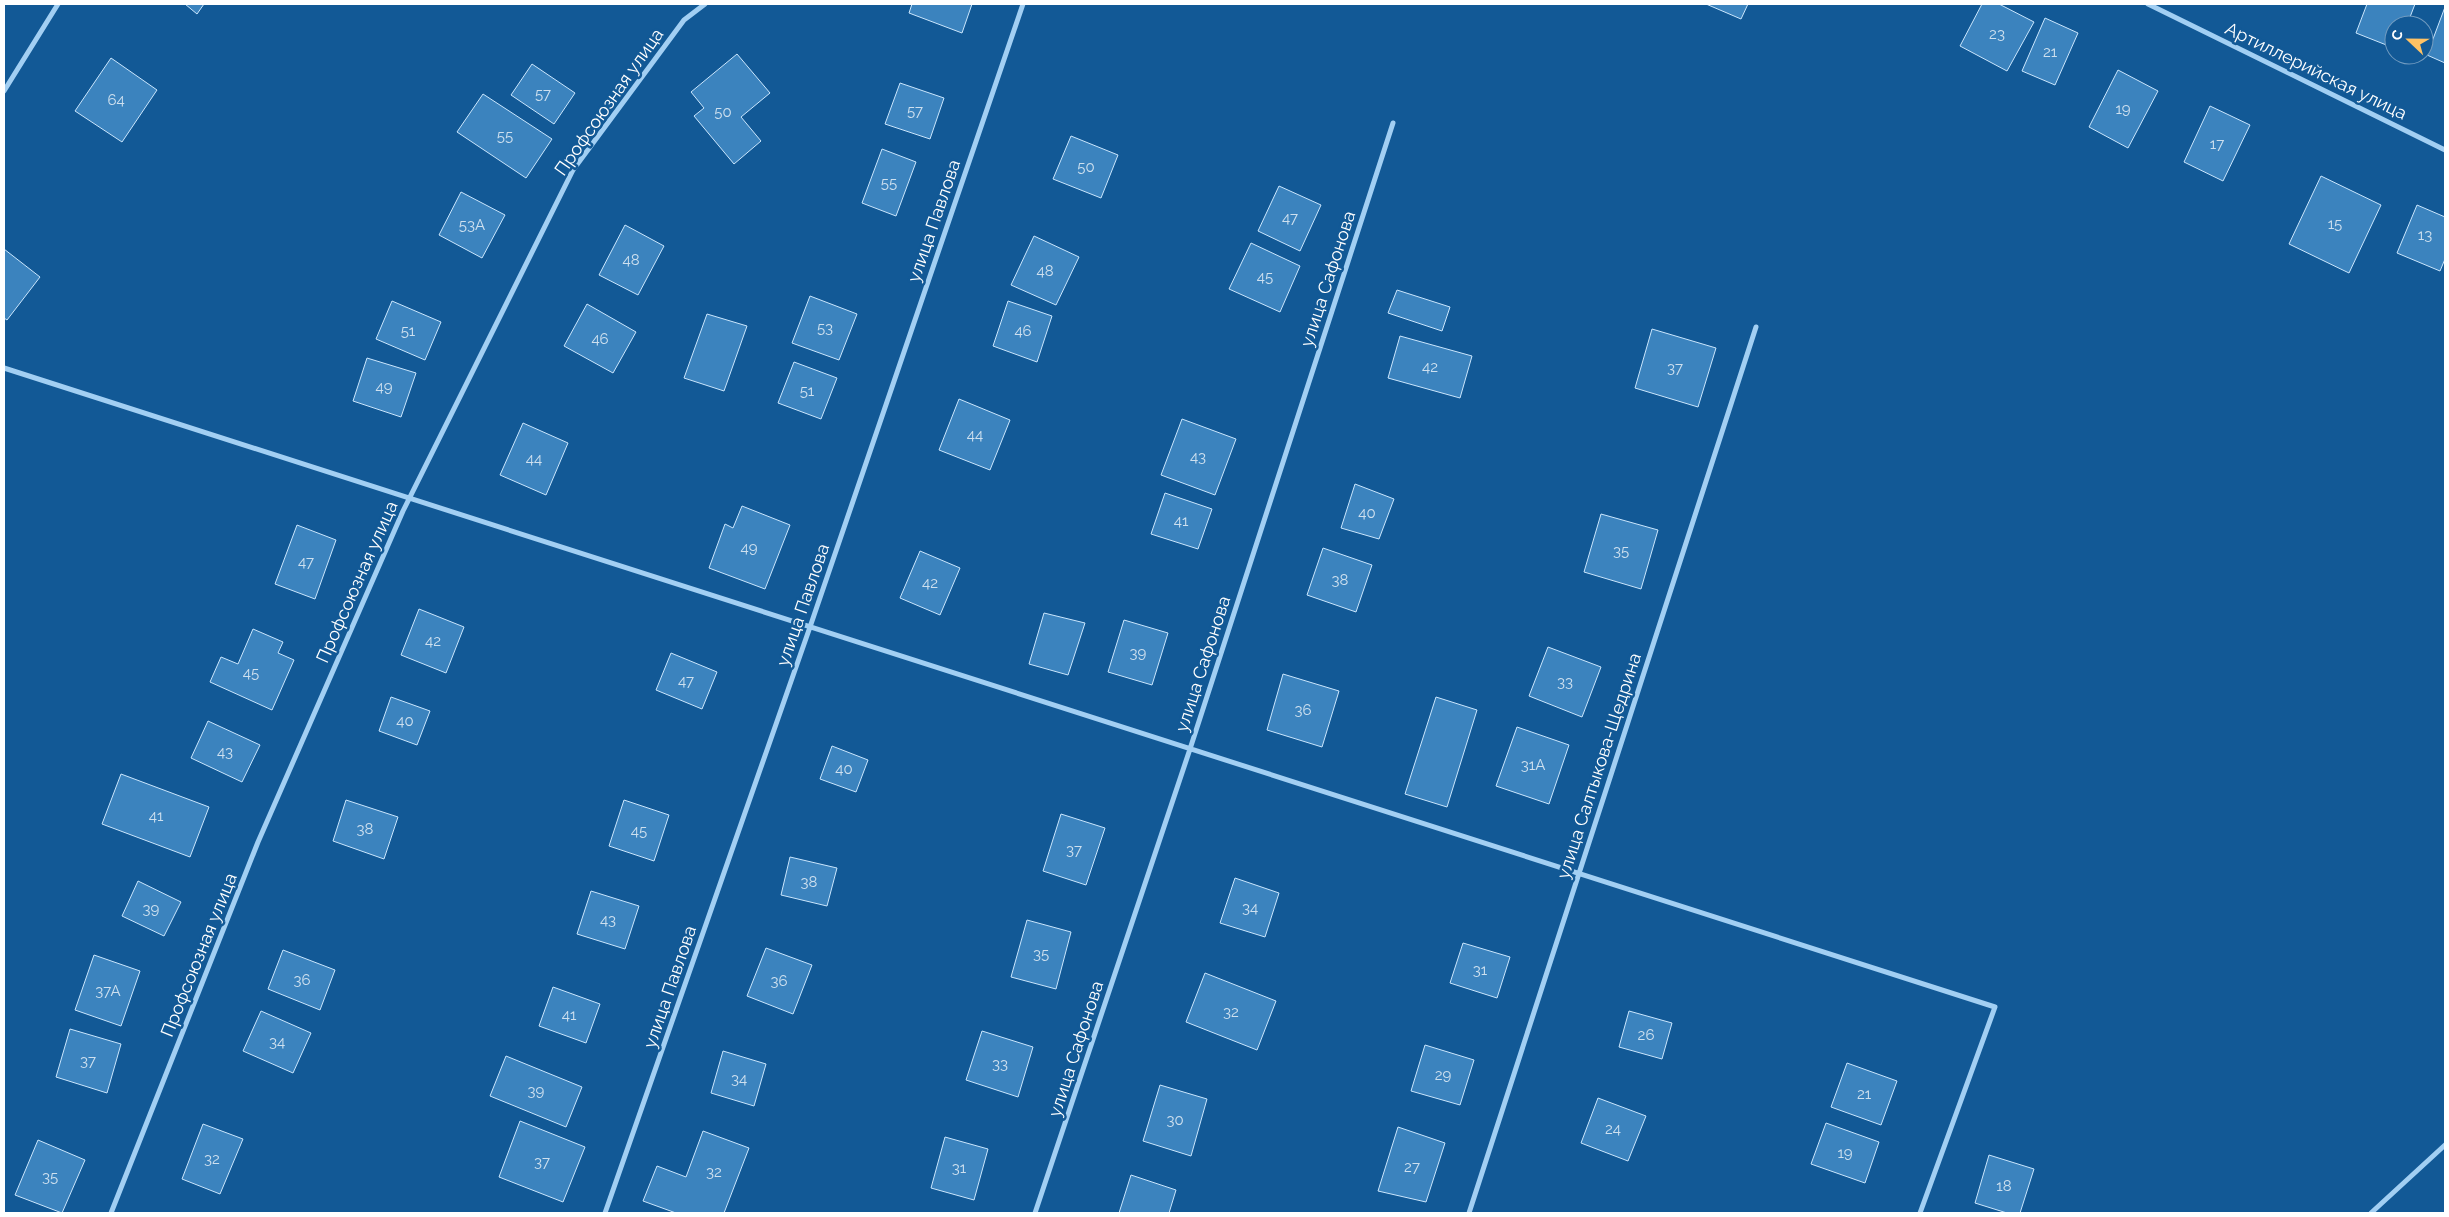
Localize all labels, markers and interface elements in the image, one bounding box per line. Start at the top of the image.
north arrow [2384,15,2434,65]
street label: Артиллерийская улица [2222,17,2410,124]
street label: Профсоюзная улица [550,24,667,179]
house number: 23 [1989,25,2005,43]
text: С [2388,27,2406,43]
house number: 21 [2043,43,2058,61]
house number: 57 [535,85,551,103]
house number: 64 [107,91,125,109]
house number: 19 [2115,100,2131,118]
house number: 57 [907,102,923,120]
house number: 50 [714,103,732,121]
house number: 55 [497,127,513,145]
house number: 17 [2210,135,2224,153]
street label: улица Павлова [903,157,964,285]
house number: 50 [1077,158,1095,176]
house number: 55 [881,174,897,192]
street label: улица Сафонова [1296,208,1359,349]
house number: 47 [1282,209,1298,227]
house number: 15 [2328,215,2342,233]
house number: 53А [459,216,485,234]
house number: 13 [2418,226,2432,244]
house number: 48 [622,251,640,269]
house number: 48 [1036,262,1054,280]
house number: 45 [1257,268,1273,286]
house number: 53 [817,319,833,337]
house number: 51 [401,322,416,340]
house number: 46 [1014,322,1032,340]
house number: 46 [591,330,609,348]
house number: 42 [1422,358,1438,376]
house number: 37 [1667,359,1683,377]
house number: 49 [376,378,393,396]
house number: 51 [800,382,815,400]
house number: 44 [967,426,983,444]
house number: 43 [1190,448,1206,466]
house number: 44 [526,450,542,468]
street label: Профсоюзная улица [311,498,402,666]
house number: 40 [1358,504,1376,522]
house number: 41 [1174,512,1189,530]
house number: 49 [741,539,758,557]
street label: улица Павлова [772,541,833,669]
house number: 35 [1613,542,1629,560]
house number: 47 [298,553,314,571]
house number: 38 [1332,571,1349,589]
house number: 42 [922,574,938,592]
street label: улица Сафонова [1171,593,1234,734]
house number: 42 [425,632,441,650]
house number: 39 [1130,644,1147,662]
street label: улица Салтыкова-Щедрина [1552,650,1645,881]
house number: 45 [243,664,259,682]
house number: 47 [678,672,694,690]
house number: 33 [1557,673,1573,691]
house number: 36 [1294,701,1312,719]
house number: 40 [396,712,414,730]
house number: 43 [217,743,233,761]
house number: 31А [1521,756,1545,774]
house number: 40 [835,760,853,778]
house number: 41 [149,807,164,825]
house number: 38 [357,820,374,838]
house number: 45 [631,822,647,840]
house number: 37 [1066,841,1082,859]
street label: Профсоюзная улица [156,870,241,1040]
house number: 38 [801,873,818,891]
house number: 34 [1242,899,1258,917]
house number: 39 [143,900,160,918]
house number: 43 [600,911,616,929]
street label: улица Павлова [639,923,700,1051]
house number: 35 [1033,945,1049,963]
house number: 31 [1473,961,1488,979]
house number: 36 [293,971,311,989]
house number: 36 [770,972,788,990]
street label: улица Сафонова [1044,978,1107,1119]
house number: 37А [95,982,121,1000]
house number: 32 [1223,1003,1239,1021]
house number: 41 [562,1006,577,1024]
house number: 26 [1638,1026,1654,1044]
house number: 34 [269,1033,285,1051]
house number: 37 [80,1052,96,1070]
house number: 33 [992,1055,1008,1073]
house number: 29 [1435,1066,1452,1084]
house number: 34 [731,1070,747,1088]
house number: 39 [528,1082,545,1100]
house number: 21 [1857,1085,1872,1103]
house number: 30 [1166,1111,1184,1129]
house number: 24 [1605,1120,1621,1138]
house number: 19 [1837,1144,1853,1162]
house number: 32 [204,1150,220,1168]
house number: 37 [534,1153,550,1171]
house number: 27 [1404,1158,1420,1176]
house number: 31 [952,1159,967,1177]
house number: 32 [706,1163,722,1181]
house number: 35 [42,1168,58,1186]
house number: 18 [1996,1177,2012,1195]

